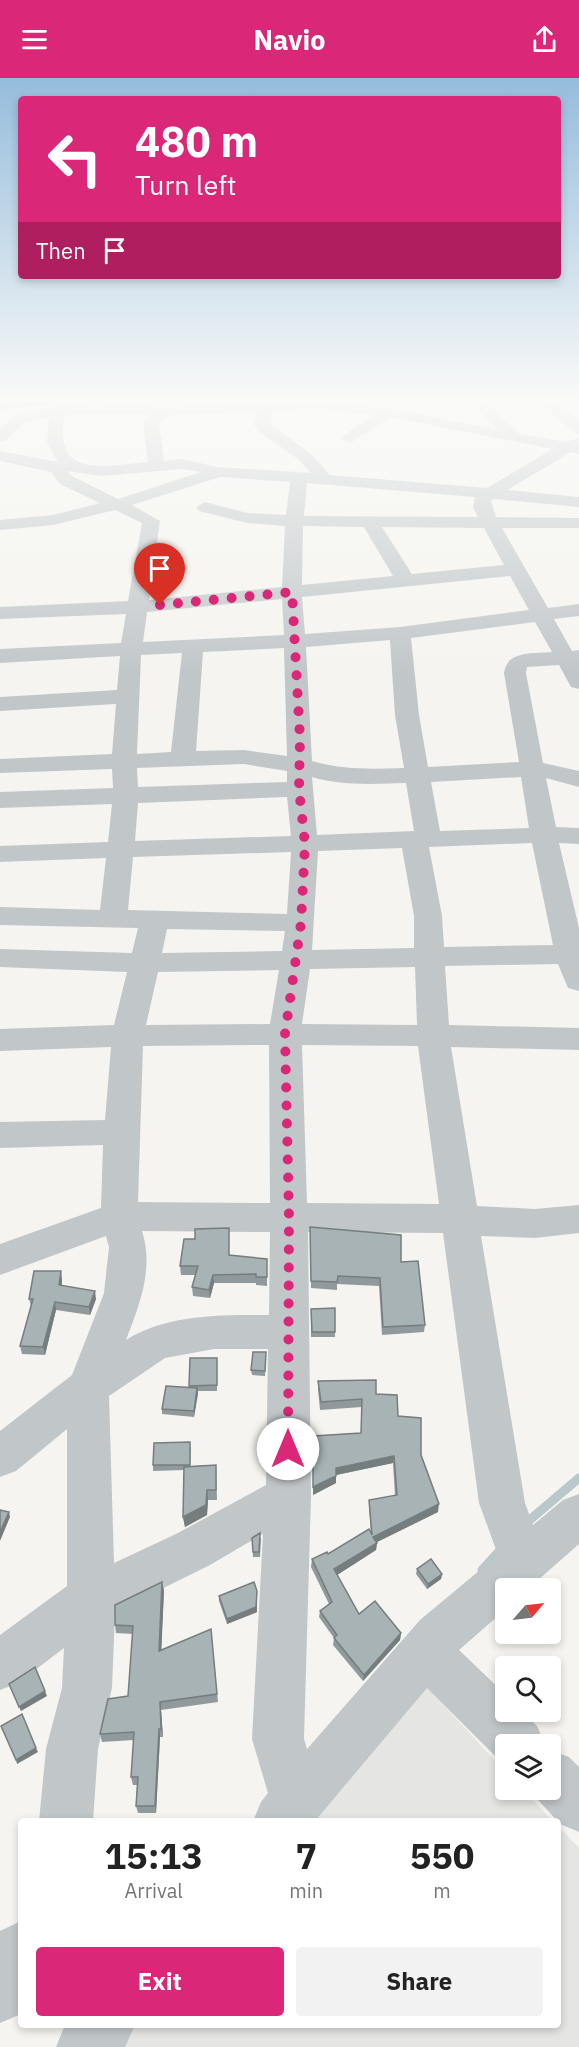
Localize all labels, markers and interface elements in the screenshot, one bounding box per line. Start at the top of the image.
text: Navio [253,22,326,57]
icon: menu [18,23,51,56]
icon: share [528,23,561,56]
text: 480 m [135,114,258,169]
icon: left [36,120,114,198]
text: Turn left [135,167,236,202]
icon: arrive [98,234,131,267]
text: Then [36,236,86,265]
pin [134,543,185,605]
icon: arrive [143,552,176,585]
position arrow [256,1417,320,1481]
north arrow [495,1578,561,1644]
map controls [495,1578,561,1800]
button: search [495,1656,561,1722]
button: layers [495,1734,561,1800]
text: 15:13 [105,1832,203,1879]
text: 7 [295,1832,317,1879]
text: 550 [410,1832,474,1879]
text: Arrival [125,1877,183,1904]
text: min [289,1877,323,1904]
text: m [433,1877,451,1904]
button: Exit [36,1947,284,2016]
button: Share [296,1947,543,2016]

